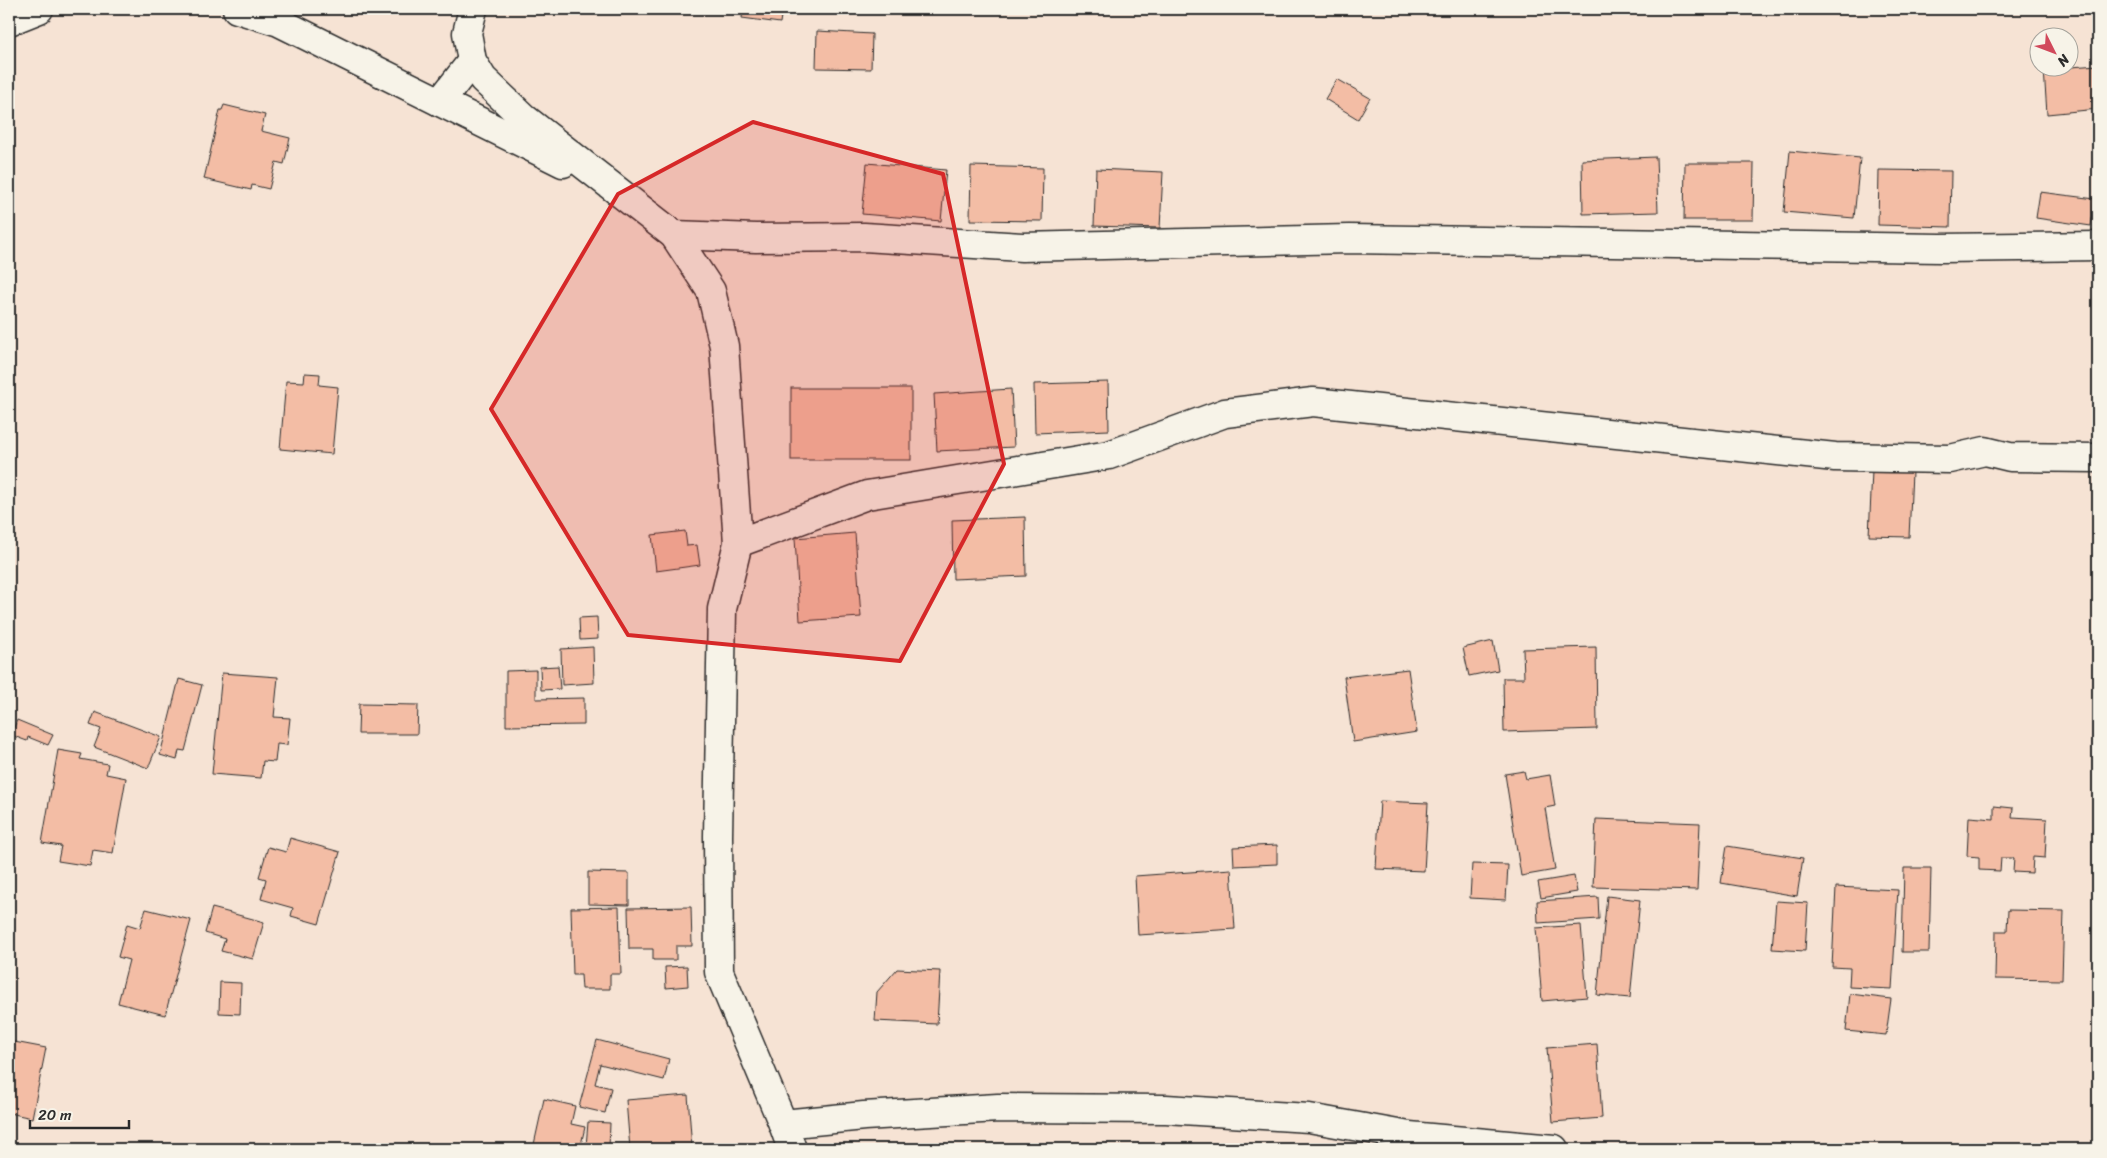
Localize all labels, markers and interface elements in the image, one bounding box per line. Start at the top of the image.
north arrow [2030,28,2080,78]
text: N [2051,48,2076,73]
scale bar [30,1098,129,1130]
text: 20 m [38,1102,72,1128]

